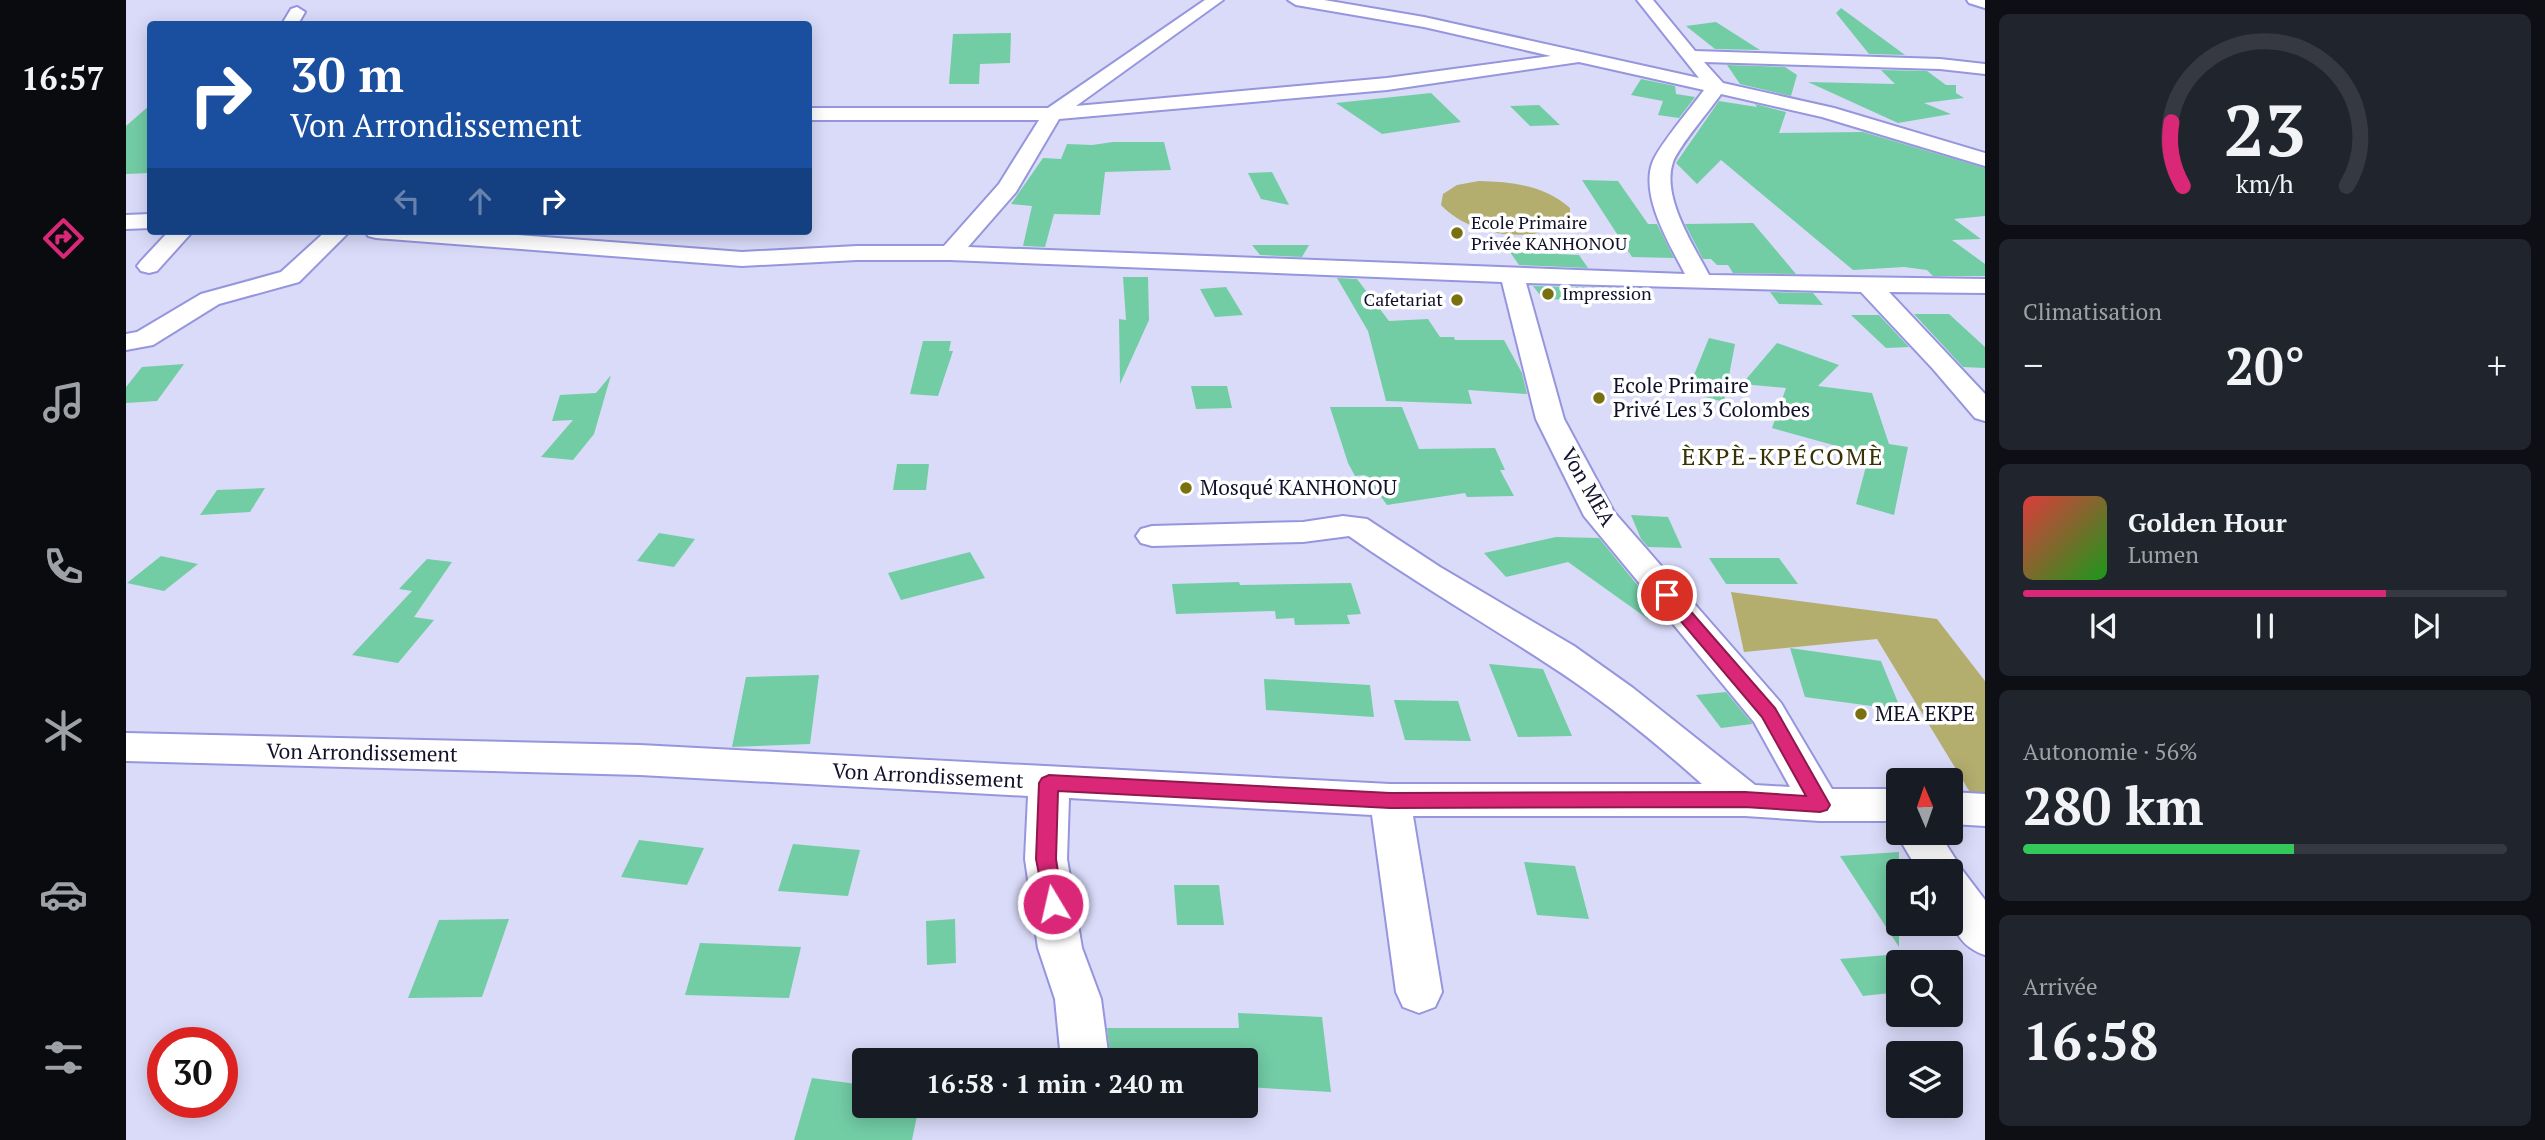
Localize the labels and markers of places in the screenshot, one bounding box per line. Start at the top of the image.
place label: Ecole Primaire Privée KANHONOU [1471,210,1627,255]
marker: Ecole Primaire Privée KANHONOU [1449,225,1465,241]
place label: Impression [1562,281,1652,305]
marker: Impression [1540,286,1556,302]
place label: Cafetariat [1364,287,1443,311]
marker: Cafetariat [1449,292,1465,308]
place label: Ecole Primaire Privé Les 3 Colombes [1613,371,1810,423]
marker: Ecole Primaire Privé Les 3 Colombes [1591,390,1607,406]
place label: Mosqué KANHONOU [1200,473,1397,501]
marker: Mosqué KANHONOU [1178,480,1194,496]
pin [1637,565,1697,625]
place label: MEA EKPE [1875,699,1975,727]
marker: MEA EKPE [1853,706,1869,722]

